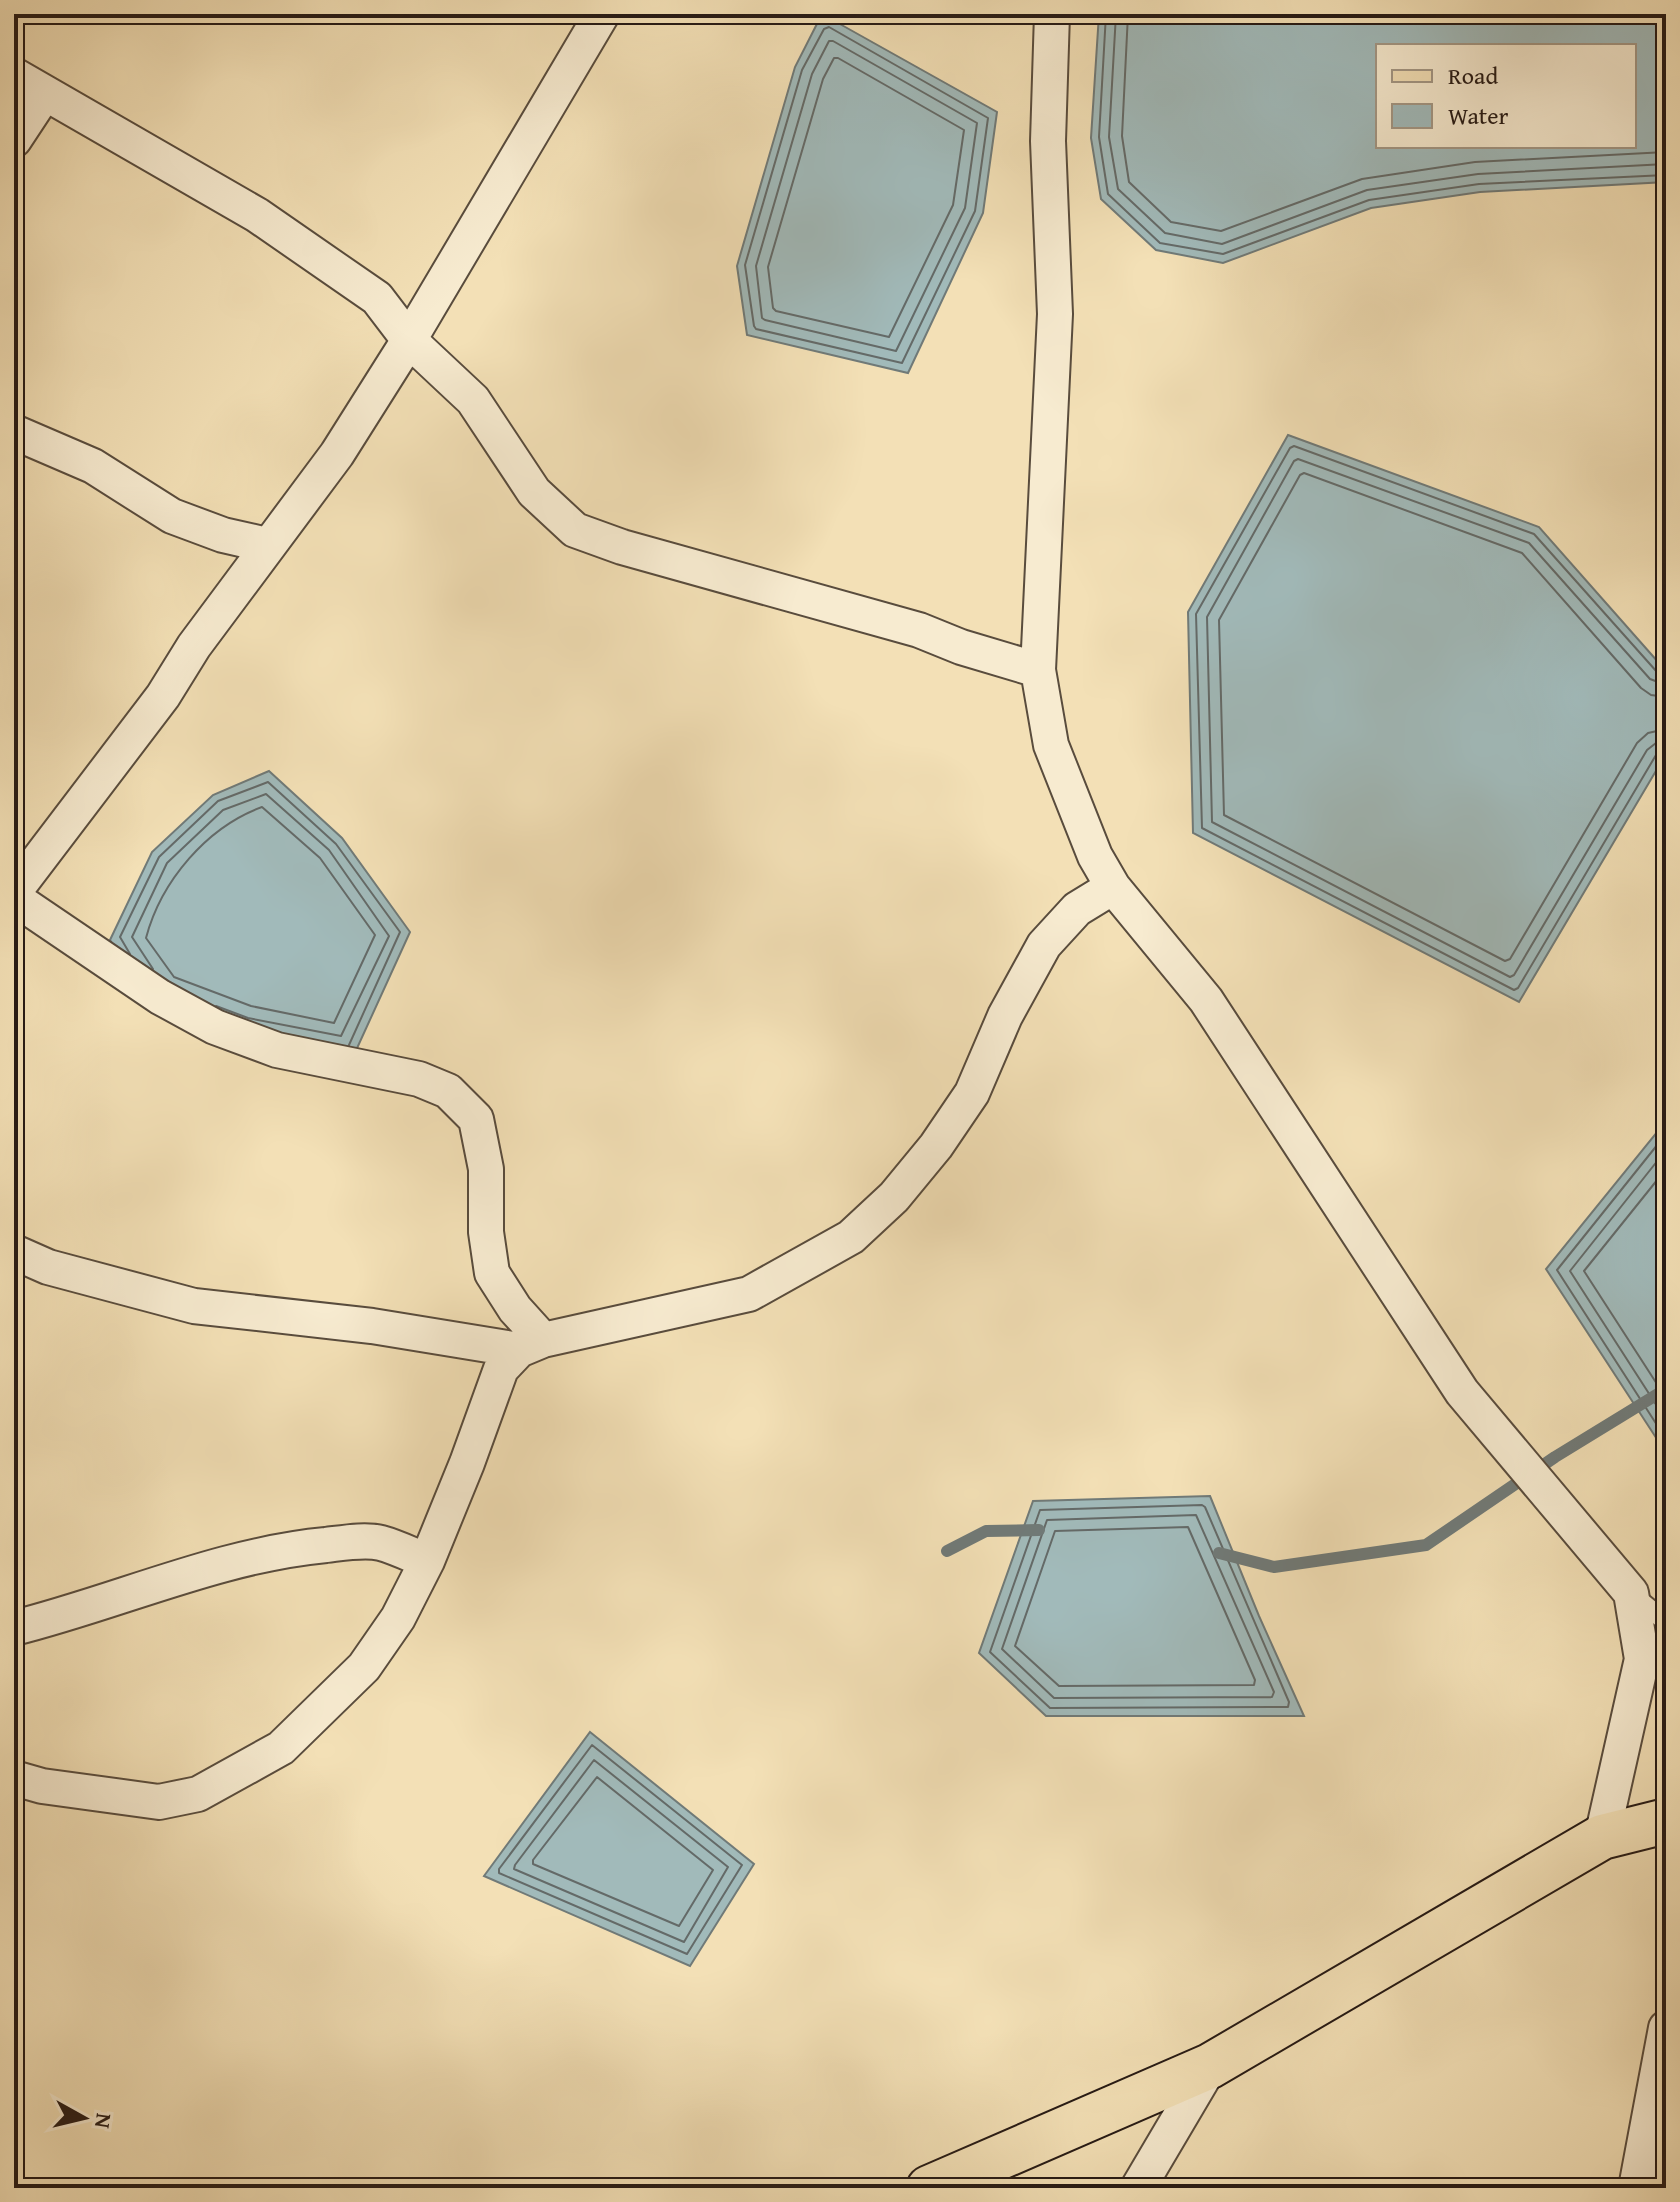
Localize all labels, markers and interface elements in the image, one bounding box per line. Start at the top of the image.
legend [1376,44,1636,148]
text: Road [1448,58,1498,93]
text: Water [1448,98,1509,133]
north arrow [44,2078,124,2158]
text: N [87,2111,121,2131]

